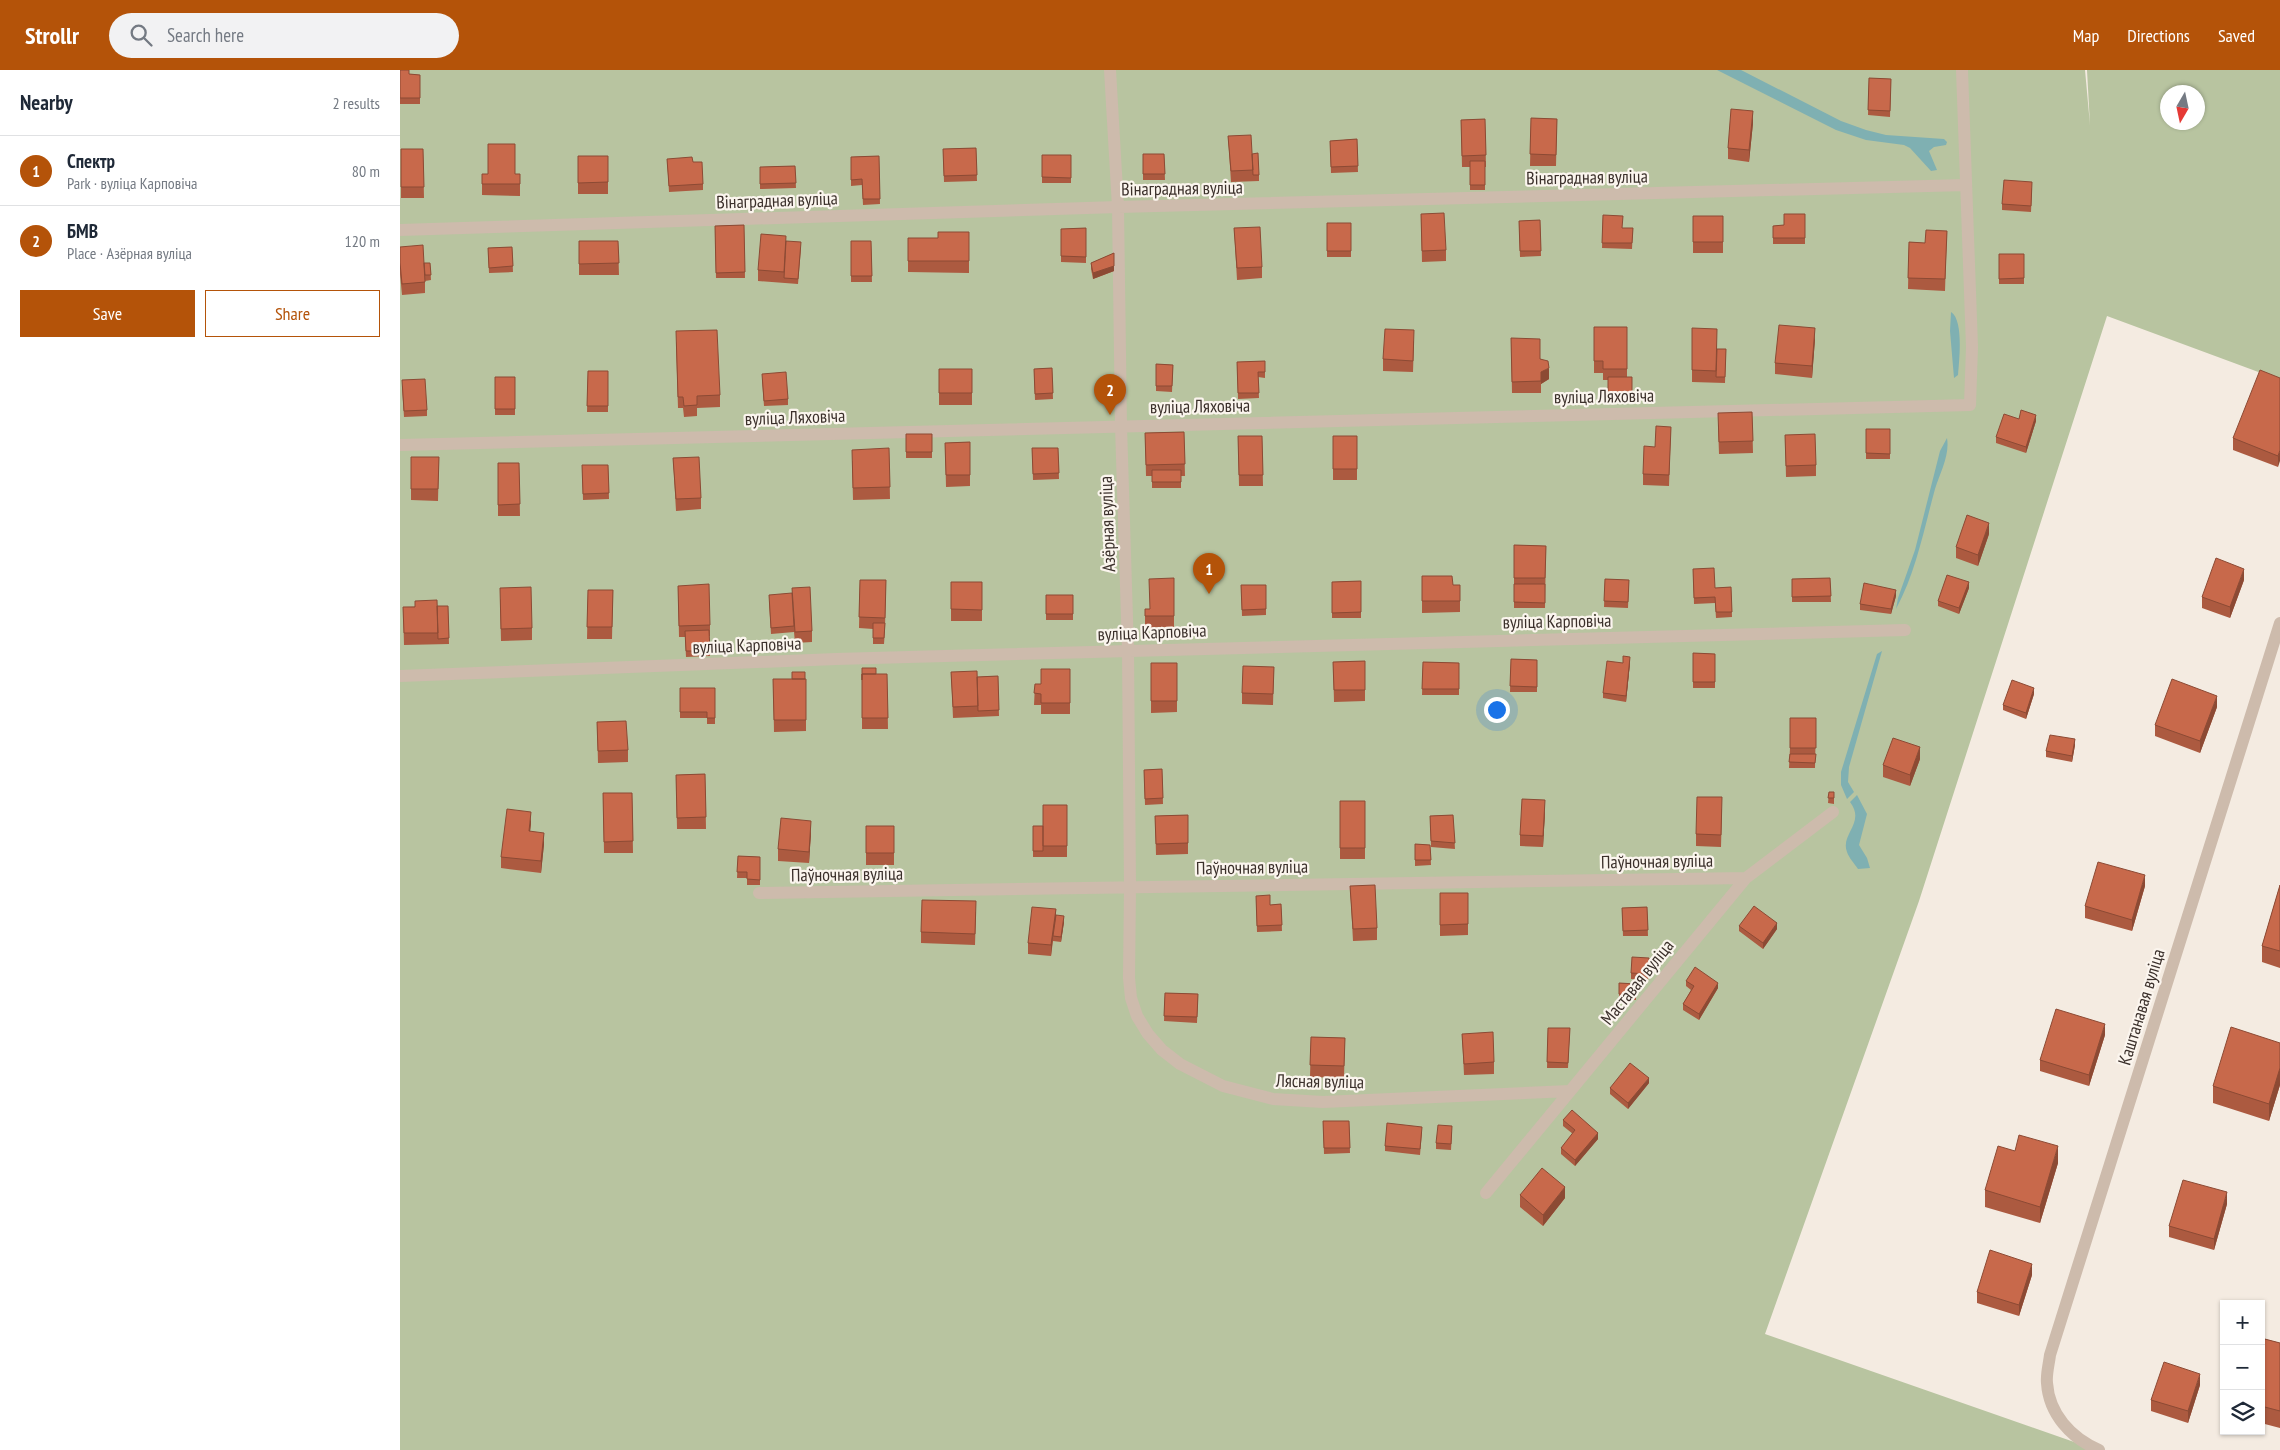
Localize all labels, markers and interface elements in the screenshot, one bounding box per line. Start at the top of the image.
search box [109,13,459,58]
text: Strollr [25,20,79,51]
icon: search [127,21,155,49]
text: Search here [167,23,244,47]
text: Map [2073,24,2099,47]
text: Directions [2127,24,2190,47]
text: Saved [2218,24,2255,47]
north arrow [2160,85,2205,130]
text: Nearby [20,89,73,116]
text: 2 results [333,93,380,113]
text: Спектр [67,149,115,173]
text: 1 [32,161,40,181]
text: 80 m [352,161,380,181]
street label: Вінаградная вуліца [1526,164,1648,190]
text: Park · вуліца Карповіча [67,173,197,193]
street label: Вінаградная вуліца [1121,175,1243,201]
street label: Вінаградная вуліца [716,186,838,214]
text: БМВ [67,219,98,243]
text: 2 [32,231,40,251]
text: 120 m [345,231,380,251]
text: Place · Азёрная вуліца [67,243,192,263]
button: Save [20,290,195,337]
button: Share [205,290,380,337]
pin: 2 [1094,374,1126,415]
street label: вуліца Ляховіча [1554,384,1654,408]
street label: вуліца Ляховіча [1150,394,1250,418]
street label: вуліца Ляховіча [744,404,846,430]
street label: Азёрная вуліца [1094,476,1120,572]
pin: 1 [1193,553,1225,594]
street label: вуліца Карповіча [1502,609,1612,633]
street label: вуліца Карповіча [1097,619,1207,645]
street label: вуліца Карповіча [692,632,802,658]
your location [1484,697,1510,723]
street label: Паўночная вуліца [1601,849,1713,873]
street label: Паўночная вуліца [1196,855,1308,879]
street label: Паўночная вуліца [791,862,903,886]
street label: Маставая вуліца [1596,935,1678,1029]
street label: Каштанавая вуліца [2112,946,2170,1068]
street label: Лясная вуліца [1275,1069,1364,1093]
map controls [2220,1300,2265,1435]
button: + [2220,1300,2265,1345]
button: − [2220,1345,2265,1390]
button: layers [2220,1390,2265,1435]

